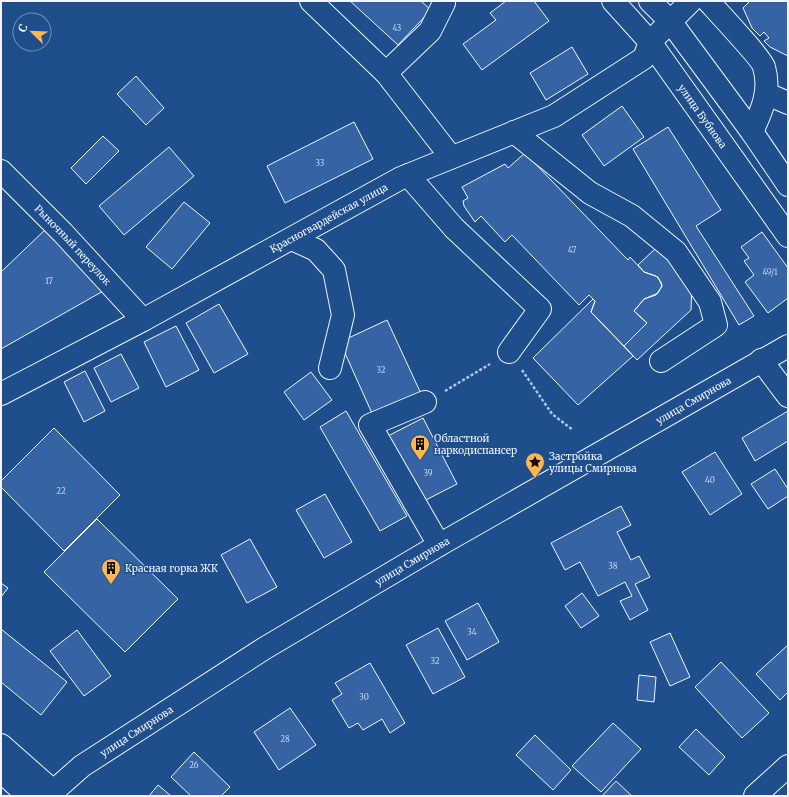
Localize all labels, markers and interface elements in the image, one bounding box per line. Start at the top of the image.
north arrow [12,12,52,52]
text: С [15,22,31,34]
house number: 43 [393,23,402,33]
street label: улица Бубнова [675,82,730,151]
house number: 33 [316,158,325,168]
street label: Красногвардейская улица [268,180,391,256]
street label: Рыночный переулок [32,202,114,288]
house number: 47 [568,245,577,255]
house number: 49/1 [762,267,778,277]
house number: 17 [45,276,53,286]
house number: 32 [376,365,386,375]
street label: улица Смирнова [654,374,734,427]
place label: Областной наркодиспансер [434,432,517,457]
building icon: Областной наркодиспансер [409,433,431,461]
place label: Застройка улицы Смирнова [549,450,637,475]
place icon: Застройка улицы Смирнова [524,451,546,479]
house number: 39 [423,468,433,478]
house number: 40 [705,475,715,485]
house number: 22 [56,486,66,496]
street label: улица Смирнова [373,534,453,589]
building icon: Красная горка ЖК [100,557,122,585]
house number: 38 [608,561,618,571]
place label: Красная горка ЖК [125,562,218,575]
house number: 34 [467,627,477,637]
house number: 32 [430,656,440,666]
house number: 30 [359,692,369,702]
street label: улица Смирнова [98,703,176,760]
house number: 28 [280,734,290,744]
house number: 26 [189,760,199,770]

